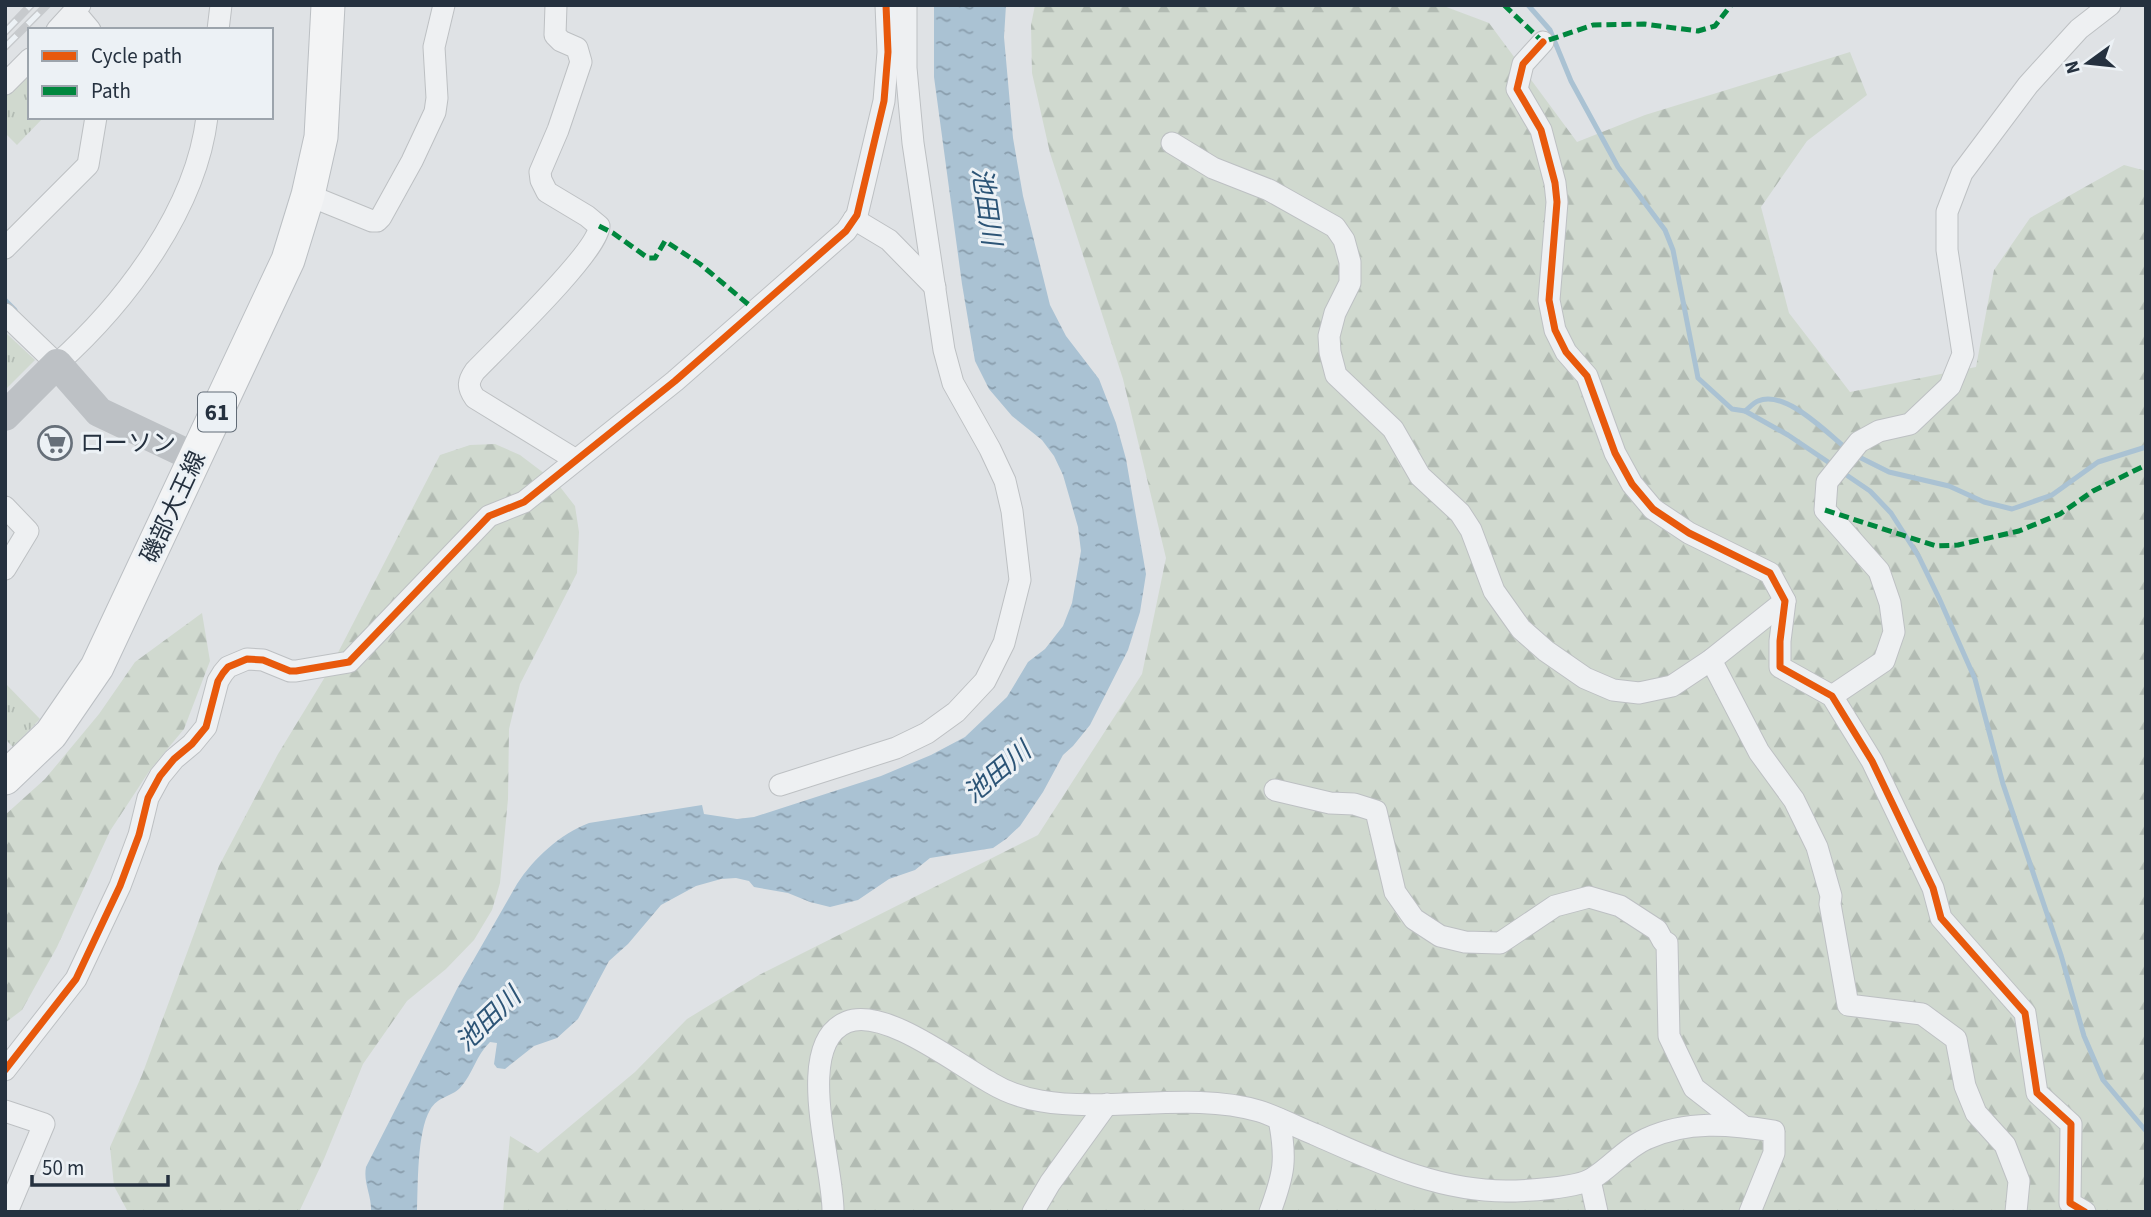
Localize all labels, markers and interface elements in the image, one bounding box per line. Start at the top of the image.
legend [28,28,273,119]
north arrow [2053,28,2123,98]
text: Cycle path [91,41,182,71]
text: N [2058,57,2088,77]
text: Path [91,76,131,106]
water label: 池田川 [963,165,1011,250]
road number: 61 [198,392,236,432]
supermarket icon: ローソン [36,424,74,462]
place label: ローソン [80,426,176,461]
street label: 磯部大王線 [132,445,215,569]
water label: 池田川 [956,731,1041,812]
water label: 池田川 [447,977,531,1060]
scale bar [32,1144,168,1188]
text: 50 m [42,1153,84,1183]

